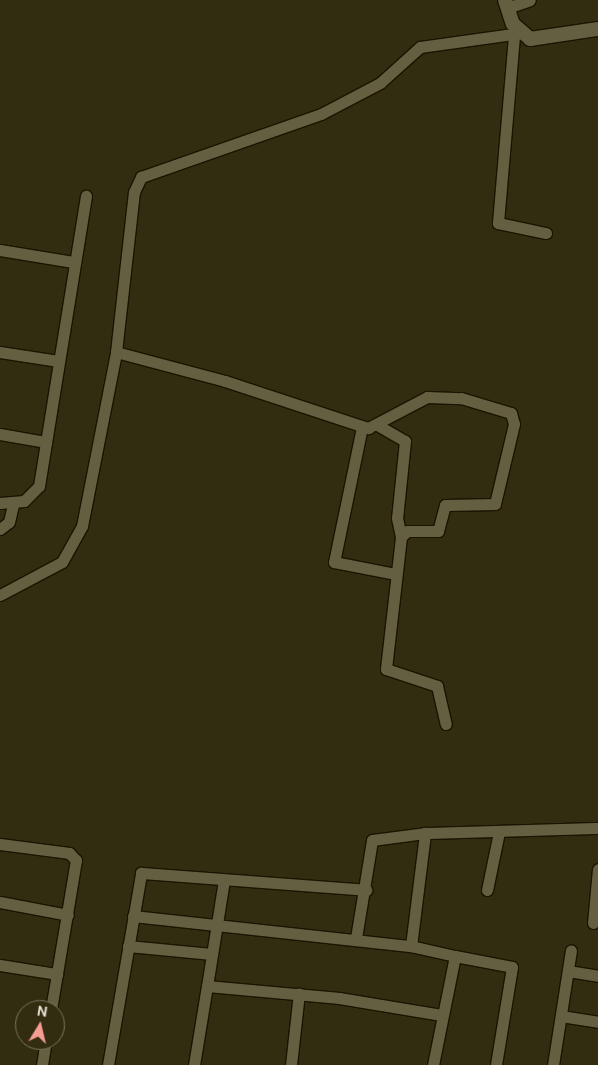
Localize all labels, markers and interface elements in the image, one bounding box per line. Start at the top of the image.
north arrow [15,1000,65,1050]
text: N [36,1001,49,1021]

